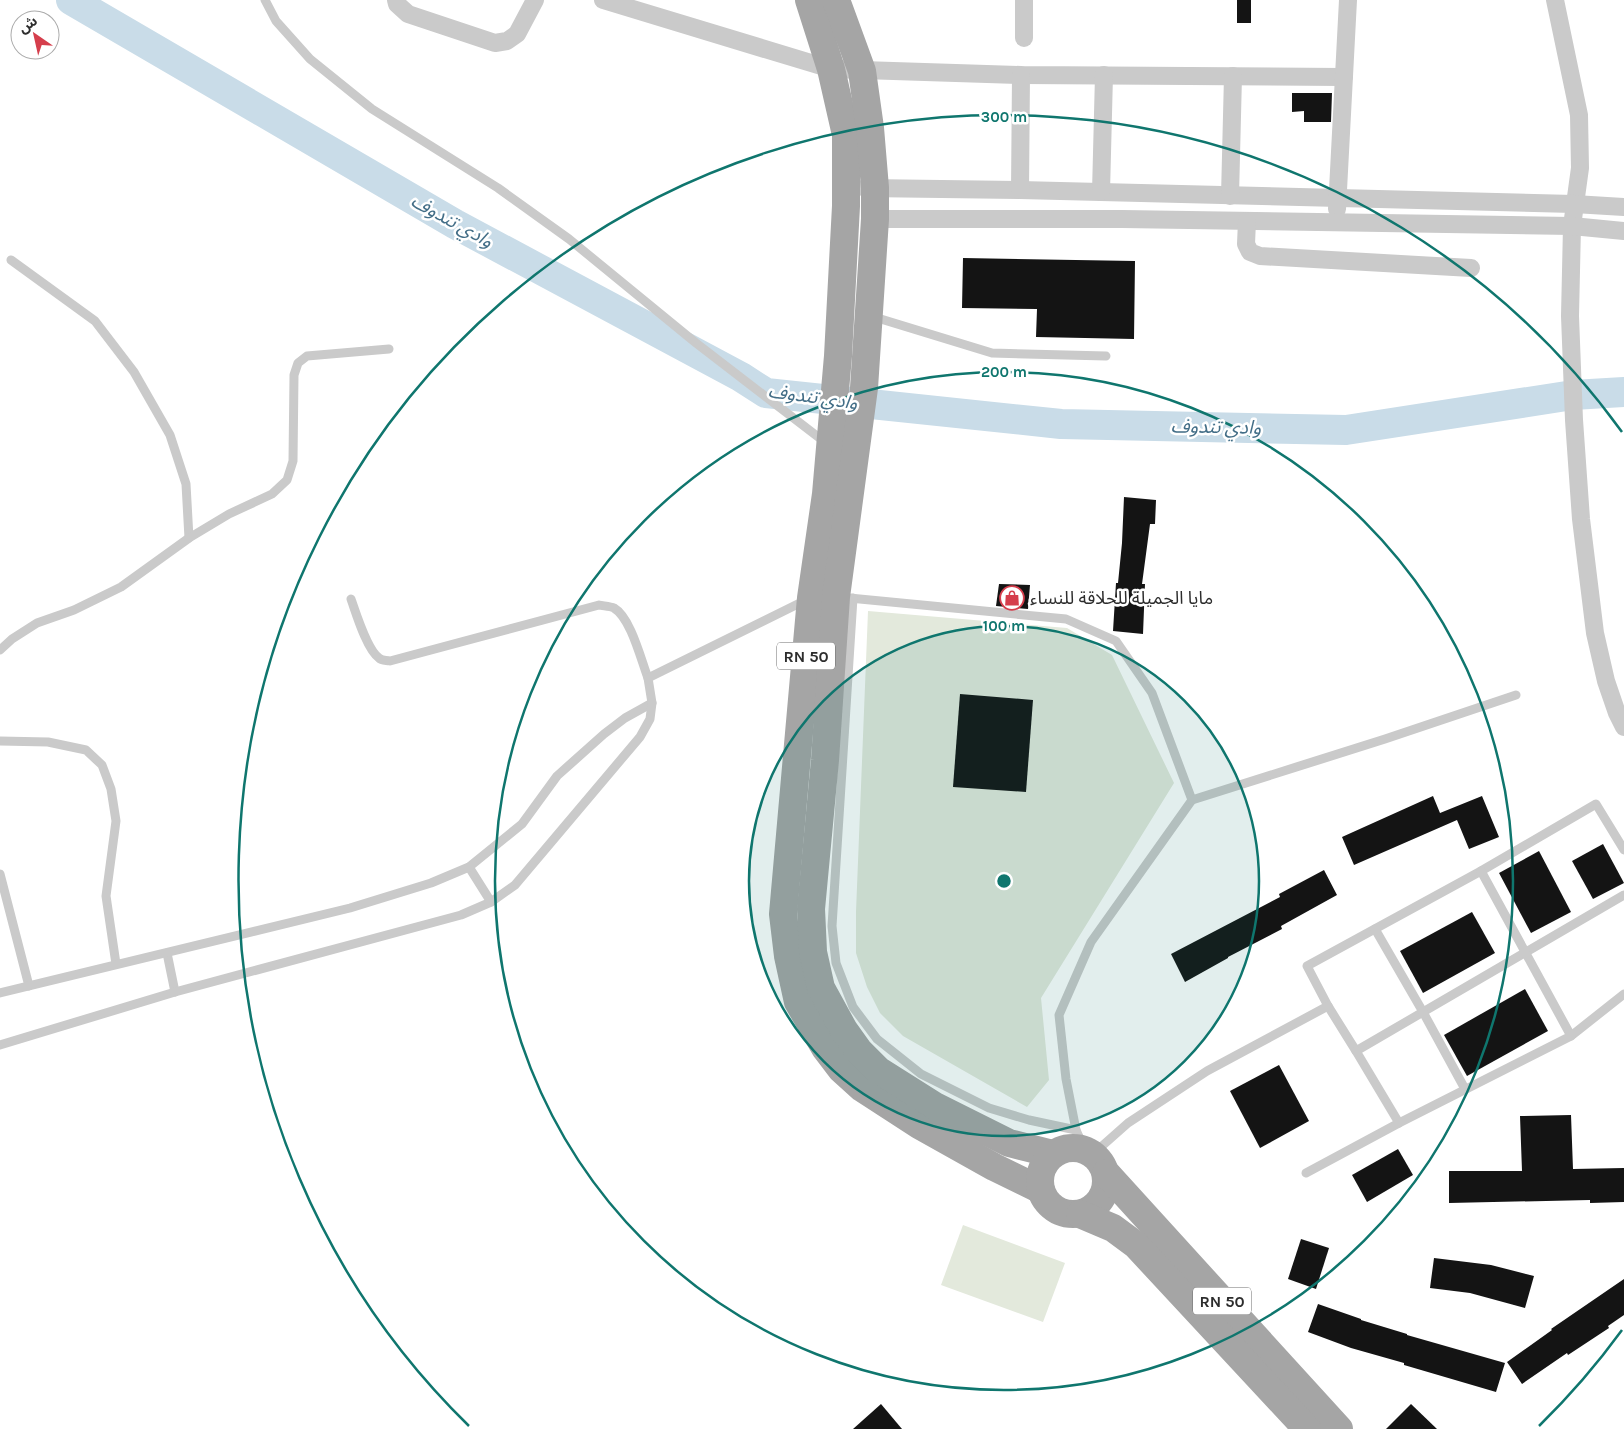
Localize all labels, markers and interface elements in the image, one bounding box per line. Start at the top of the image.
north arrow [10,10,60,60]
text: ش [15,12,41,37]
text: 300 m [981,108,1027,126]
water label: وادي تندوف [406,190,497,256]
text: 200 m [981,363,1027,381]
water label: وادي تندوف [766,380,860,418]
water label: وادي تندوف [1171,415,1262,442]
shop icon: مايا الجميلة للحلاقة للنساء [999,585,1025,611]
place label: مايا الجميلة للحلاقة للنساء [1030,587,1213,609]
text: 100 m [983,617,1025,635]
road number: RN 50 [777,642,835,669]
centre of rings [995,872,1013,890]
road number: RN 50 [1193,1288,1251,1314]

